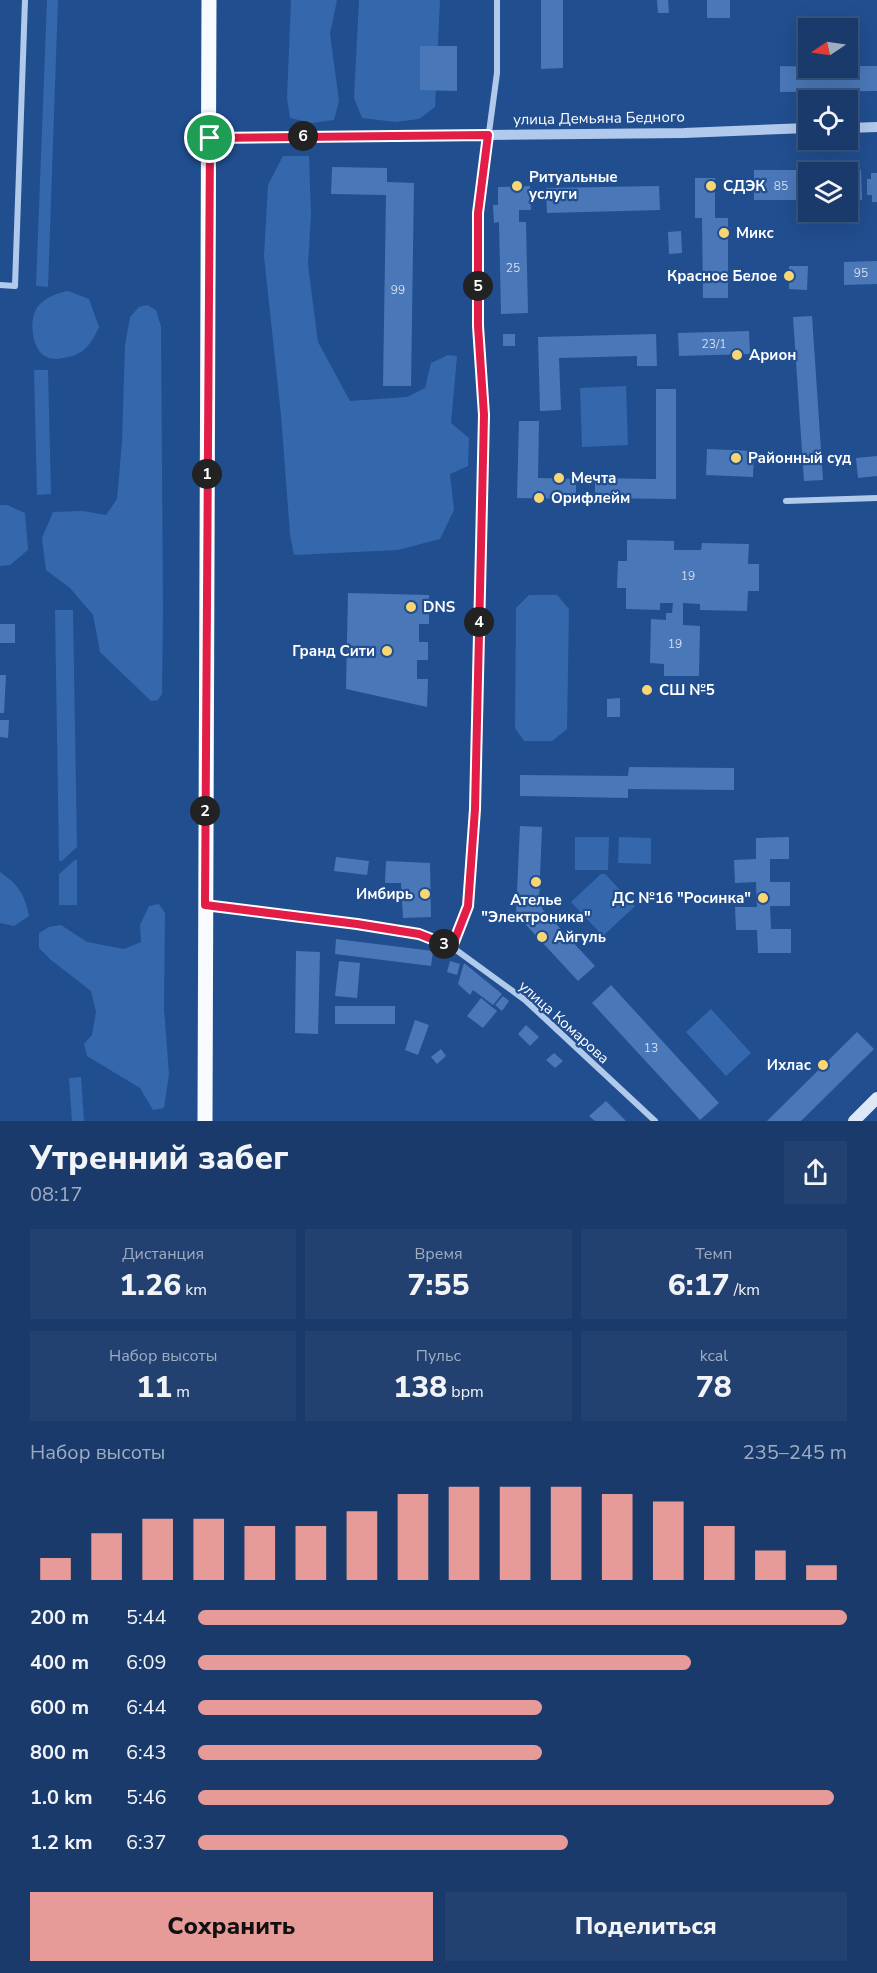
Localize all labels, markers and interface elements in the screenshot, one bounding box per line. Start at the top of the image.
north arrow [798,18,858,78]
map controls [798,18,858,222]
button: locate [798,90,858,150]
street label: улица Демьяна Бедного [513,107,685,129]
pin [184,112,235,163]
icon: arrive [193,121,226,154]
pin: 6 [288,121,318,151]
text: 6 [298,125,308,147]
button: layers [798,162,858,222]
place label: Ритуальные услуги [529,167,618,204]
place label: СДЭК [723,176,766,196]
house number: 85 [774,178,788,194]
marker: Ритуальные услуги [510,179,524,193]
marker: СДЭК [704,179,718,193]
place label: Микс [736,223,774,243]
marker: Микс [717,226,731,240]
house number: 25 [506,260,520,276]
house number: 95 [854,265,868,281]
place label: Красное Белое [667,266,777,286]
marker: Красное Белое [782,269,796,283]
pin: 5 [463,271,493,301]
text: 5 [473,275,483,297]
house number: 99 [391,282,405,298]
house number: 23/1 [702,336,727,352]
place label: Арион [749,345,796,365]
marker: Арион [730,348,744,362]
place label: Районный суд [748,448,851,468]
marker: Районный суд [729,451,743,465]
pin: 1 [192,459,222,489]
text: 1 [202,463,212,485]
place label: Мечта [571,468,616,488]
marker: Мечта [552,471,566,485]
place label: Орифлейм [551,488,630,508]
marker: Орифлейм [532,491,546,505]
house number: 19 [681,568,695,584]
place label: DNS [423,597,455,617]
marker: DNS [404,600,418,614]
pin: 4 [464,607,494,637]
text: 4 [474,611,484,633]
house number: 19 [668,636,682,652]
place label: Гранд Сити [292,641,375,661]
marker: Гранд Сити [380,644,394,658]
place label: СШ №5 [659,680,715,700]
marker: СШ №5 [640,683,654,697]
pin: 2 [190,796,220,826]
text: 2 [200,800,210,822]
marker: Ателье "Электроника" [529,875,543,889]
place label: Имбирь [356,884,413,904]
marker: Имбирь [418,887,432,901]
place label: ДС №16 "Росинка" [612,888,751,908]
place label: Ателье "Электроника" [481,890,591,927]
marker: ДС №16 "Росинка" [756,891,770,905]
place label: Айгуль [554,927,606,947]
pin: 3 [429,929,459,959]
marker: Айгуль [535,930,549,944]
text: 3 [439,933,449,955]
street label: улица Комарова [514,976,614,1068]
house number: 13 [644,1040,658,1056]
place label: Ихлас [767,1055,811,1075]
marker: Ихлас [816,1058,830,1072]
text: Утренний забег [30,1136,289,1181]
button: share [784,1141,847,1204]
text: 08:17 [30,1181,83,1208]
text: Дистанция [122,1243,204,1265]
text: Время [414,1243,463,1265]
text: Темп [695,1243,732,1265]
text: 1.26 [119,1265,181,1306]
text: 7:55 [408,1265,469,1306]
text: 6:17 [668,1265,730,1306]
text: km [181,1279,207,1301]
text: /km [730,1279,760,1301]
text: Набор высоты [109,1345,217,1367]
text: Пульс [416,1345,461,1367]
text: kcal [700,1345,728,1367]
text: 11 [136,1367,172,1408]
text: 138 [393,1367,447,1408]
text: 78 [696,1367,732,1408]
text: m [172,1381,190,1403]
text: bpm [447,1381,484,1403]
text: Набор высоты [30,1439,165,1466]
text: 235–245 m [743,1439,847,1466]
text: 200 m [30,1604,89,1631]
text: 5:44 [126,1604,167,1631]
text: 400 m [30,1649,89,1676]
text: 6:09 [126,1649,167,1676]
text: 600 m [30,1694,89,1721]
text: 6:44 [126,1694,167,1721]
text: 800 m [30,1739,89,1766]
text: 6:43 [126,1739,167,1766]
text: 1.0 km [30,1784,93,1811]
text: 5:46 [126,1784,167,1811]
text: 1.2 km [30,1829,93,1856]
text: 6:37 [126,1829,167,1856]
button: Сохранить [30,1892,433,1961]
button: Поделиться [445,1892,847,1961]

